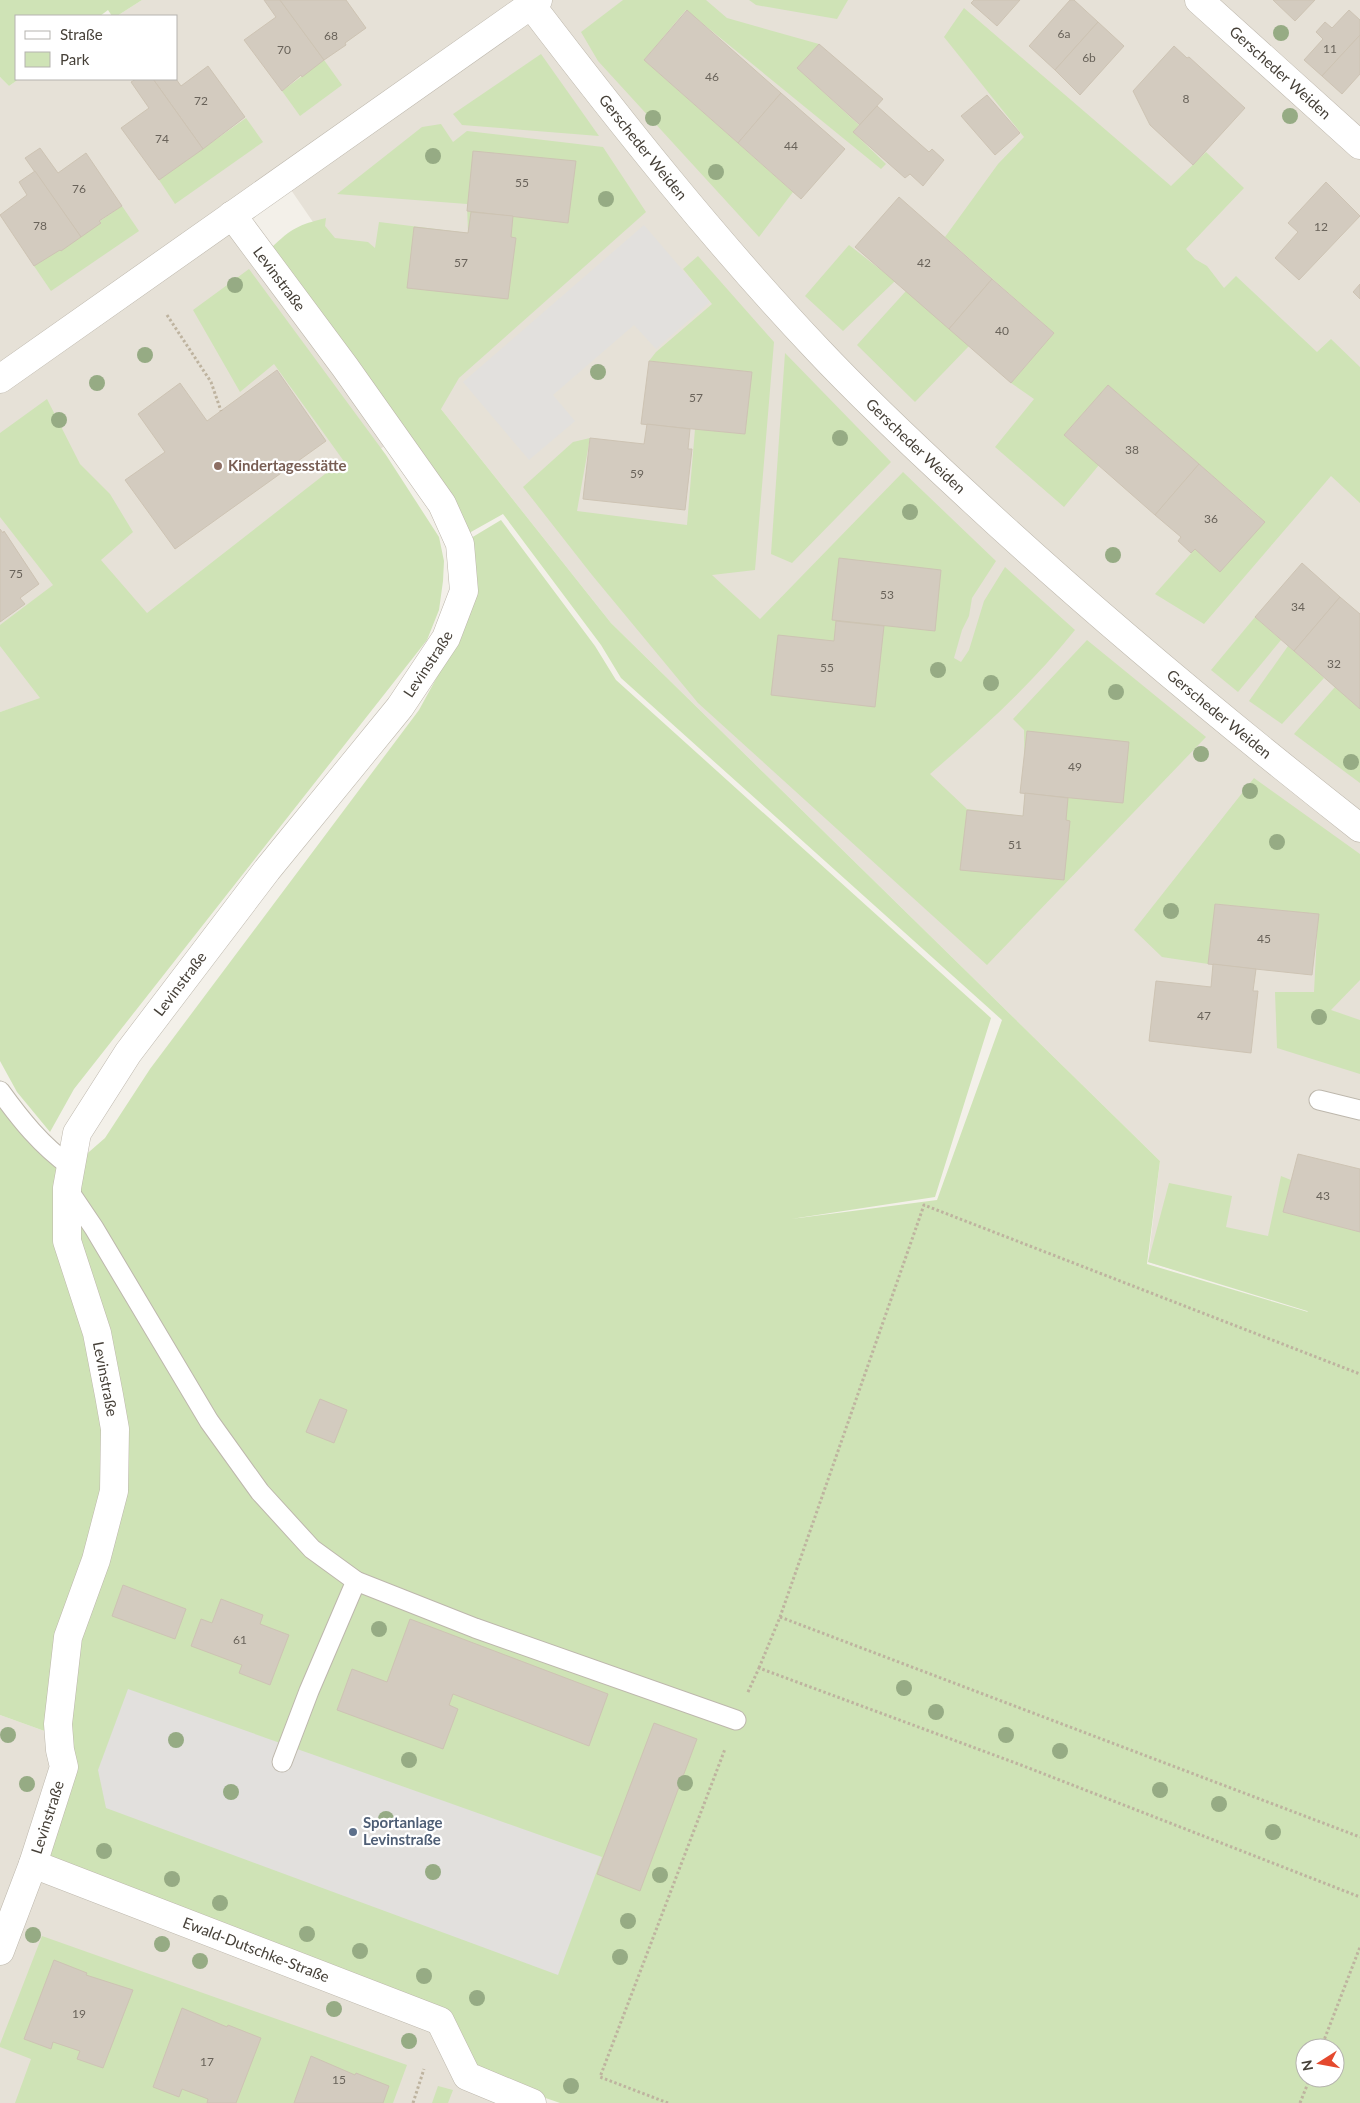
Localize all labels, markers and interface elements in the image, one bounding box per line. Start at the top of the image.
legend [15,15,178,80]
street label: Gerscheder Weiden [1226,22,1335,122]
text: Straße [60,25,103,43]
house number: 6a [1058,26,1070,41]
house number: 68 [324,28,338,43]
house number: 11 [1323,41,1337,56]
house number: 70 [277,42,291,57]
text: Park [60,50,90,68]
house number: 6b [1082,50,1096,65]
house number: 46 [705,69,719,84]
street label: Gerscheder Weiden [596,90,691,203]
house number: 8 [1183,91,1190,106]
house number: 72 [194,93,208,108]
house number: 74 [155,131,169,146]
house number: 44 [784,138,798,153]
house number: 55 [515,175,529,190]
house number: 76 [72,181,86,196]
house number: 78 [33,218,47,233]
house number: 12 [1314,219,1328,234]
street label: Levinstraße [250,243,310,314]
house number: 57 [454,255,468,270]
house number: 42 [917,255,931,270]
house number: 40 [995,323,1009,338]
house number: 57 [689,390,703,405]
street label: Gerscheder Weiden [863,394,970,497]
house number: 38 [1125,442,1139,457]
place label: Kindertagesstätte [228,456,346,474]
marker: Kindertagesstätte [212,460,224,472]
house number: 59 [630,466,644,481]
house number: 36 [1204,511,1218,526]
house number: 75 [9,566,23,581]
house number: 53 [880,587,894,602]
house number: 34 [1291,599,1305,614]
street label: Levinstraße [399,628,456,700]
house number: 32 [1327,656,1341,671]
house number: 55 [820,660,834,675]
street label: Gerscheder Weiden [1164,665,1276,762]
house number: 49 [1068,759,1082,774]
house number: 51 [1008,837,1022,852]
house number: 45 [1257,931,1271,946]
street label: Levinstraße [149,948,210,1019]
house number: 47 [1197,1008,1211,1023]
house number: 43 [1316,1188,1330,1203]
street label: Levinstraße [90,1340,122,1418]
house number: 61 [233,1632,247,1647]
street label: Levinstraße [27,1778,67,1856]
place label: Sportanlage Levinstraße [363,1813,443,1848]
marker: Sportanlage Levinstraße [347,1826,359,1838]
street label: Ewald-Dutschke-Straße [181,1913,332,1986]
house number: 19 [72,2006,86,2021]
north arrow [1295,2038,1345,2088]
house number: 17 [200,2054,214,2069]
text: N [1297,2059,1316,2072]
house number: 15 [332,2072,346,2087]

